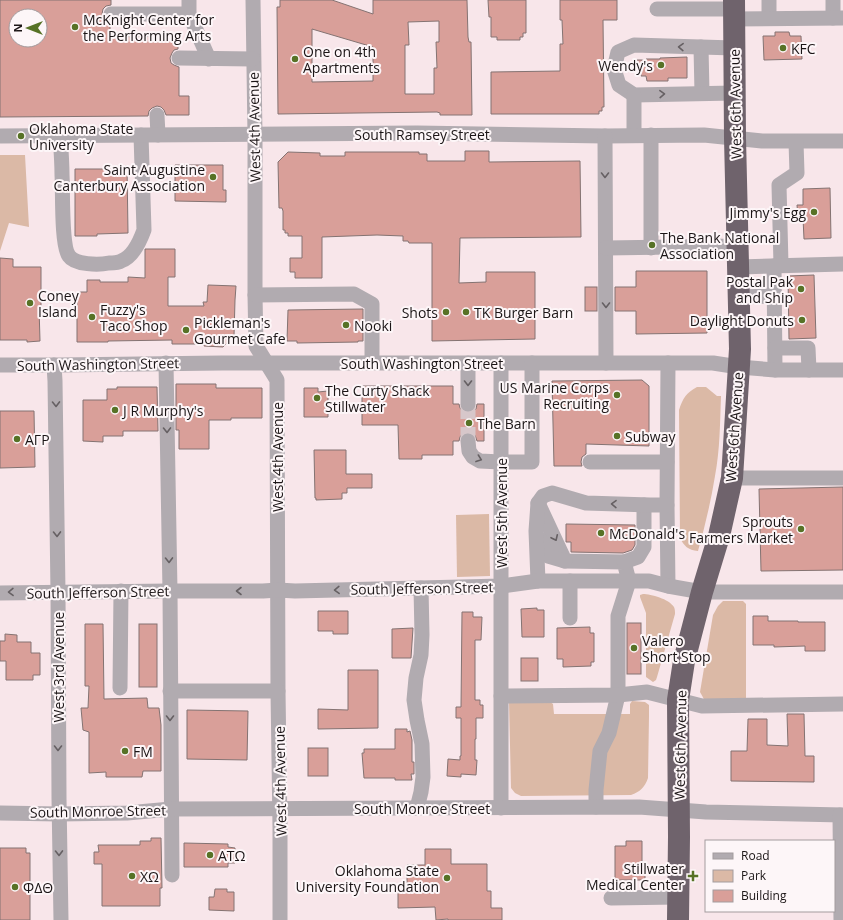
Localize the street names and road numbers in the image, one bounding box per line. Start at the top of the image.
street label: West 6th Avenue [725,49,745,159]
street label: West 4th Avenue [244,72,264,182]
street label: South Ramsey Street [354,125,490,144]
street label: South Washington Street [17,353,179,375]
street label: South Washington Street [341,354,503,373]
street label: West 6th Avenue [721,371,747,483]
street label: West 4th Avenue [268,402,287,512]
street label: West 5th Avenue [492,458,511,568]
street label: South Jefferson Street [350,577,494,599]
street label: South Jefferson Street [26,581,170,603]
street label: West 3rd Avenue [49,611,68,722]
street label: West 6th Avenue [670,690,690,800]
street label: West 4th Avenue [270,726,290,836]
street label: South Monroe Street [354,799,490,818]
street label: South Monroe Street [30,800,166,822]

